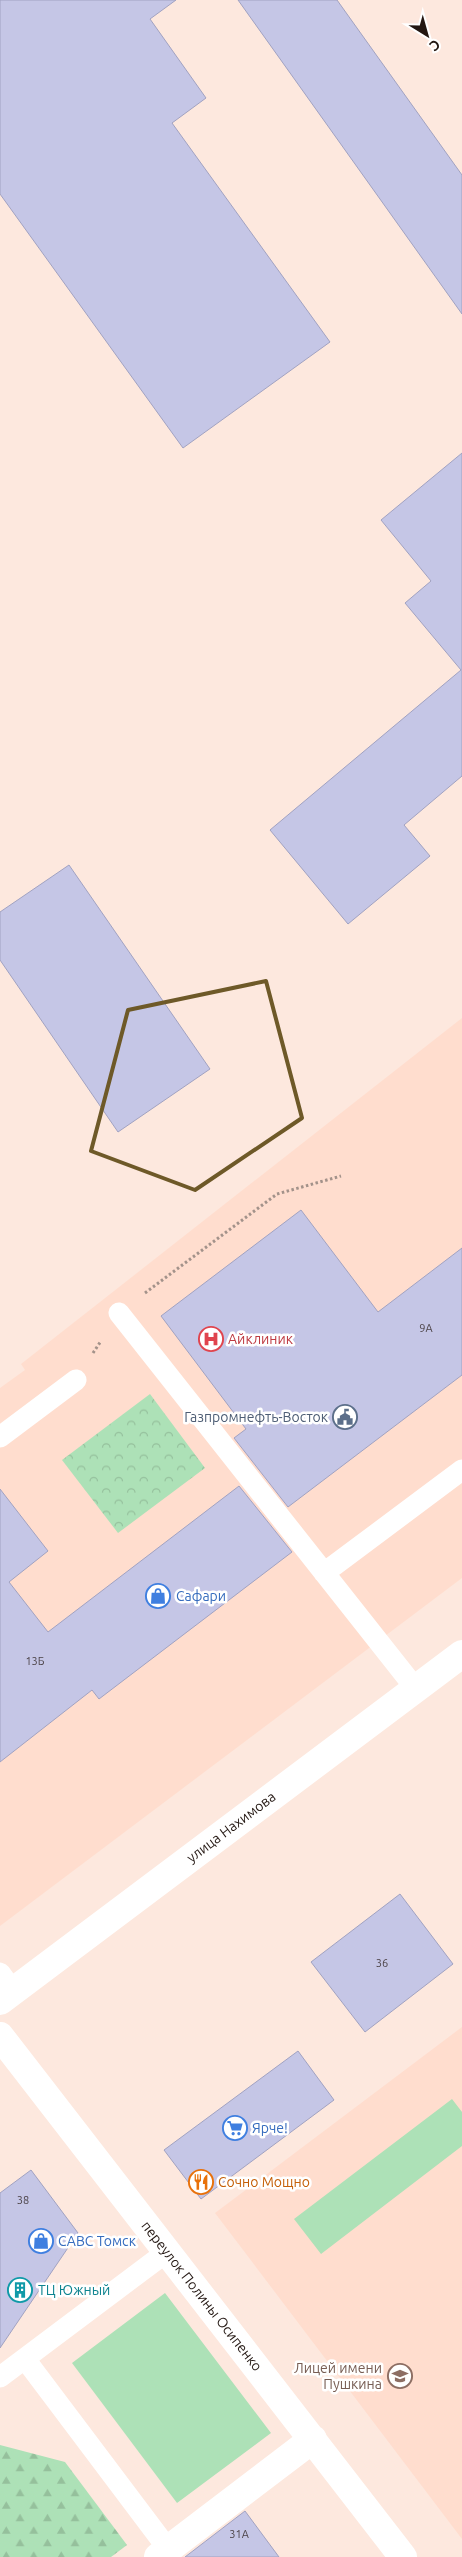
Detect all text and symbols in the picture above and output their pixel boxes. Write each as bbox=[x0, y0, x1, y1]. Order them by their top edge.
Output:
north arrow bbox=[402, 10, 452, 60]
text: С bbox=[426, 36, 443, 54]
house number: 9А bbox=[419, 1322, 434, 1334]
hospital icon: Айклиник bbox=[198, 1326, 224, 1352]
place label: Айклиник bbox=[228, 1331, 293, 1347]
public building icon: Газпромнефть-Восток bbox=[332, 1404, 358, 1430]
place label: Газпромнефть-Восток bbox=[184, 1409, 328, 1425]
shop icon: Сафари bbox=[145, 1583, 171, 1609]
place label: Сафари bbox=[176, 1588, 226, 1604]
house number: 13Б bbox=[25, 1655, 45, 1667]
street label: улица Нахимова bbox=[183, 1788, 279, 1866]
house number: 36 bbox=[376, 1957, 388, 1969]
supermarket icon: Ярче! bbox=[222, 2115, 248, 2141]
place label: Ярче! bbox=[252, 2120, 288, 2136]
restaurant icon: Сочно Мощно bbox=[188, 2169, 214, 2195]
place label: Сочно Мощно bbox=[218, 2174, 310, 2190]
house number: 38 bbox=[17, 2194, 29, 2206]
street label: переулок Полины Осипенко bbox=[138, 2218, 266, 2374]
shop icon: САВС Томск bbox=[28, 2228, 54, 2254]
place label: САВС Томск bbox=[58, 2233, 136, 2249]
building icon: ТЦ Южный bbox=[7, 2277, 33, 2303]
place label: ТЦ Южный bbox=[38, 2282, 110, 2298]
place label: Лицей имени Пушкина bbox=[294, 2360, 382, 2392]
school or university icon: Лицей имени Пушкина bbox=[387, 2363, 413, 2389]
house number: 31А bbox=[229, 2528, 250, 2540]

